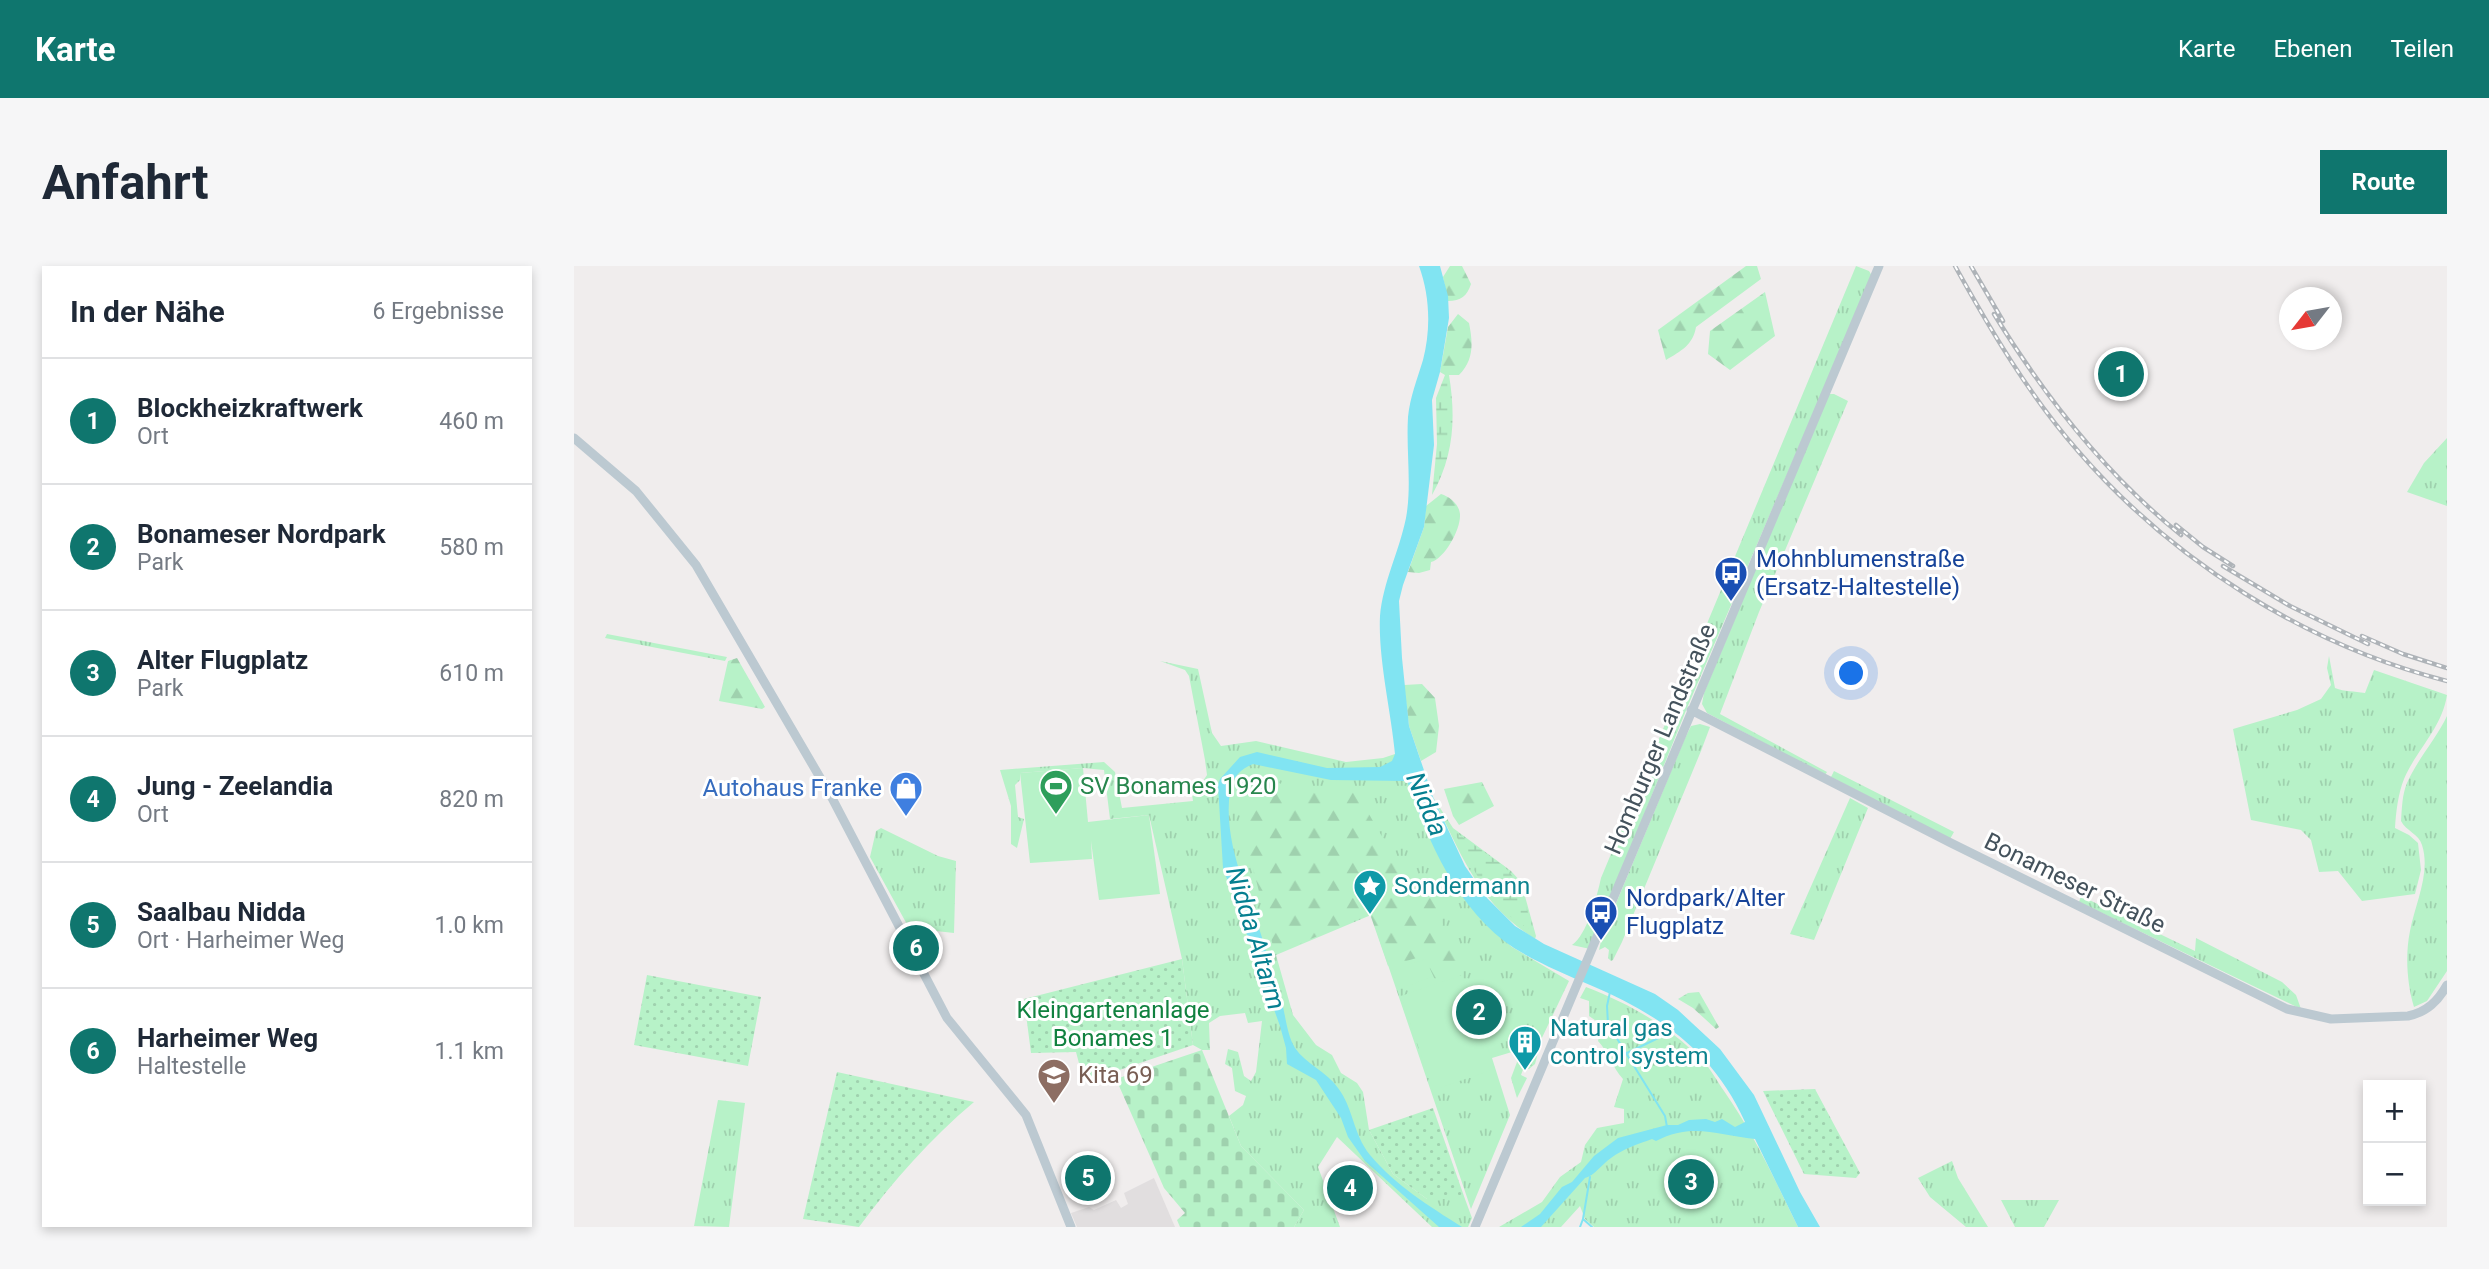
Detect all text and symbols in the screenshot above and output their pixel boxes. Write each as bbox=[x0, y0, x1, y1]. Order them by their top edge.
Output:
text: Karte bbox=[35, 30, 116, 69]
text: Karte bbox=[2178, 35, 2235, 63]
text: Ebenen bbox=[2273, 35, 2352, 63]
text: Teilen bbox=[2390, 35, 2454, 63]
button: Route bbox=[2320, 150, 2447, 214]
text: Anfahrt bbox=[42, 154, 209, 211]
north arrow bbox=[2279, 287, 2342, 350]
text: In der Nähe bbox=[70, 294, 225, 329]
text: 6 Ergebnisse bbox=[372, 298, 504, 325]
pin: 1 bbox=[2098, 348, 2144, 400]
text: Blockheizkraftwerk bbox=[137, 393, 363, 423]
text: 1 bbox=[86, 408, 100, 435]
text: 460 m bbox=[439, 408, 504, 435]
text: Ort bbox=[137, 423, 169, 450]
text: Bonameser Nordpark bbox=[137, 519, 386, 549]
text: 2 bbox=[86, 534, 100, 561]
text: 580 m bbox=[439, 534, 504, 561]
place label: Mohnblumenstraße (Ersatz-Haltestelle) bbox=[1756, 545, 1965, 601]
text: Park bbox=[137, 549, 183, 576]
bus stop icon: Mohnblumenstraße (Ersatz-Haltestelle) bbox=[1712, 554, 1750, 603]
street label: Homburger Landstraße bbox=[1599, 620, 1721, 858]
text: Alter Flugplatz bbox=[137, 645, 308, 675]
your location bbox=[1834, 656, 1868, 690]
text: 3 bbox=[86, 660, 100, 687]
text: 610 m bbox=[439, 660, 504, 687]
text: Park bbox=[137, 675, 183, 702]
sports icon: SV Bonames 1920 bbox=[1037, 767, 1075, 816]
water label: Nidda bbox=[1400, 768, 1454, 840]
shop icon: Autohaus Franke bbox=[887, 769, 925, 818]
text: Jung - Zeelandia bbox=[137, 771, 333, 801]
place label: SV Bonames 1920 bbox=[1080, 772, 1277, 800]
place label: Autohaus Franke bbox=[703, 774, 882, 802]
text: 4 bbox=[86, 786, 100, 813]
text: 820 m bbox=[439, 786, 504, 813]
text: Ort bbox=[137, 801, 169, 828]
street label: Bonameser Straße bbox=[1980, 827, 2170, 939]
water label: Nidda Altarm bbox=[1220, 863, 1292, 1013]
place icon: Sondermann bbox=[1351, 867, 1389, 916]
place label: Sondermann bbox=[1394, 872, 1530, 900]
place label: Nordpark/Alter Flugplatz bbox=[1626, 884, 1785, 940]
bus stop icon: Nordpark/Alter Flugplatz bbox=[1582, 893, 1620, 942]
text: Saalbau Nidda bbox=[137, 897, 306, 927]
text: 5 bbox=[86, 912, 100, 939]
text: 1.0 km bbox=[435, 912, 504, 939]
pin: 6 bbox=[893, 922, 939, 974]
text: Ort · Harheimer Weg bbox=[137, 927, 344, 954]
pin: 2 bbox=[1456, 986, 1502, 1038]
park label: Kleingartenanlage Bonames 1 bbox=[1016, 996, 1210, 1052]
place label: Natural gas control system bbox=[1550, 1014, 1708, 1070]
text: Harheimer Weg bbox=[137, 1023, 318, 1053]
building icon: Natural gas control system bbox=[1506, 1023, 1544, 1072]
text: 6 bbox=[86, 1038, 100, 1065]
text: 1.1 km bbox=[435, 1038, 504, 1065]
text: Haltestelle bbox=[137, 1053, 246, 1080]
school or university icon: Kita 69 bbox=[1035, 1056, 1073, 1105]
place label: Kita 69 bbox=[1078, 1061, 1153, 1089]
map controls bbox=[2363, 1080, 2426, 1206]
button: + bbox=[2363, 1080, 2426, 1143]
button: − bbox=[2363, 1143, 2426, 1206]
pin: 5 bbox=[1065, 1152, 1111, 1204]
pin: 3 bbox=[1668, 1156, 1714, 1208]
pin: 4 bbox=[1327, 1162, 1373, 1214]

